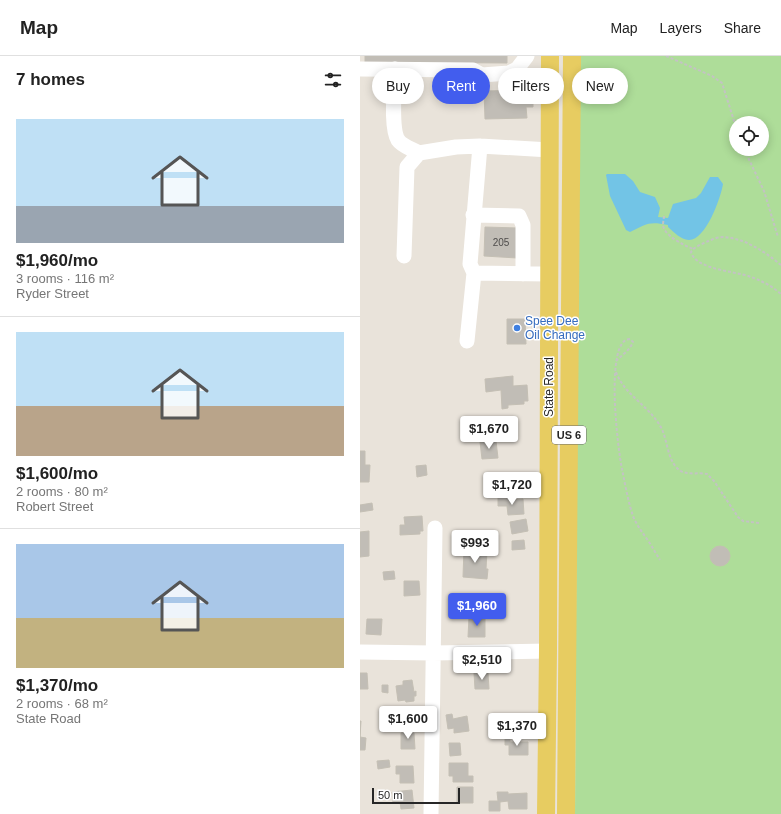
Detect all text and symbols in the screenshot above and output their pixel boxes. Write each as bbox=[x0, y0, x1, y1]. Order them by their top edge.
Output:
text: Map bbox=[20, 17, 58, 38]
text: Map bbox=[610, 20, 638, 36]
text: Layers bbox=[660, 20, 702, 36]
text: Share bbox=[724, 20, 761, 36]
chip: Buy bbox=[372, 68, 424, 104]
chip: Rent bbox=[432, 68, 490, 104]
chip: Filters bbox=[498, 68, 564, 104]
chip: New bbox=[572, 68, 628, 104]
icon: filters bbox=[322, 69, 344, 91]
text: 7 homes bbox=[16, 70, 85, 89]
map controls bbox=[729, 116, 769, 156]
button: locate bbox=[729, 116, 769, 156]
icon: home bbox=[144, 145, 216, 217]
house number: 205 bbox=[493, 237, 510, 248]
text: $1,960/mo bbox=[16, 251, 98, 270]
text: 3 rooms · 116 m² bbox=[16, 271, 114, 286]
text: Ryder Street bbox=[16, 286, 89, 301]
place label: Spee Dee Oil Change bbox=[525, 314, 585, 342]
marker: Spee Dee Oil Change bbox=[512, 323, 522, 333]
street label: State Road bbox=[542, 357, 556, 417]
icon: home bbox=[144, 358, 216, 430]
pin: $1,670 bbox=[456, 416, 522, 450]
text: $1,670 bbox=[469, 421, 509, 436]
road number: US 6 bbox=[552, 426, 586, 444]
text: $1,600/mo bbox=[16, 464, 98, 483]
pin: $1,720 bbox=[479, 472, 545, 506]
text: $1,720 bbox=[492, 477, 532, 492]
text: 2 rooms · 80 m² bbox=[16, 484, 108, 499]
text: Robert Street bbox=[16, 499, 93, 514]
pin: $993 bbox=[451, 530, 499, 564]
text: $993 bbox=[461, 535, 489, 550]
icon: home bbox=[144, 570, 216, 642]
pin: $1,960 bbox=[444, 593, 510, 627]
text: $1,960 bbox=[457, 598, 497, 613]
pin: $2,510 bbox=[449, 647, 515, 681]
text: $2,510 bbox=[462, 652, 502, 667]
text: $1,370/mo bbox=[16, 676, 98, 695]
text: 2 rooms · 68 m² bbox=[16, 696, 108, 711]
pin: $1,600 bbox=[375, 706, 441, 740]
text: State Road bbox=[16, 711, 81, 726]
text: $1,600 bbox=[388, 711, 428, 726]
pin: $1,370 bbox=[484, 713, 550, 747]
text: $1,370 bbox=[497, 718, 537, 733]
scale bar bbox=[372, 786, 460, 805]
text: 50 m bbox=[378, 789, 402, 801]

